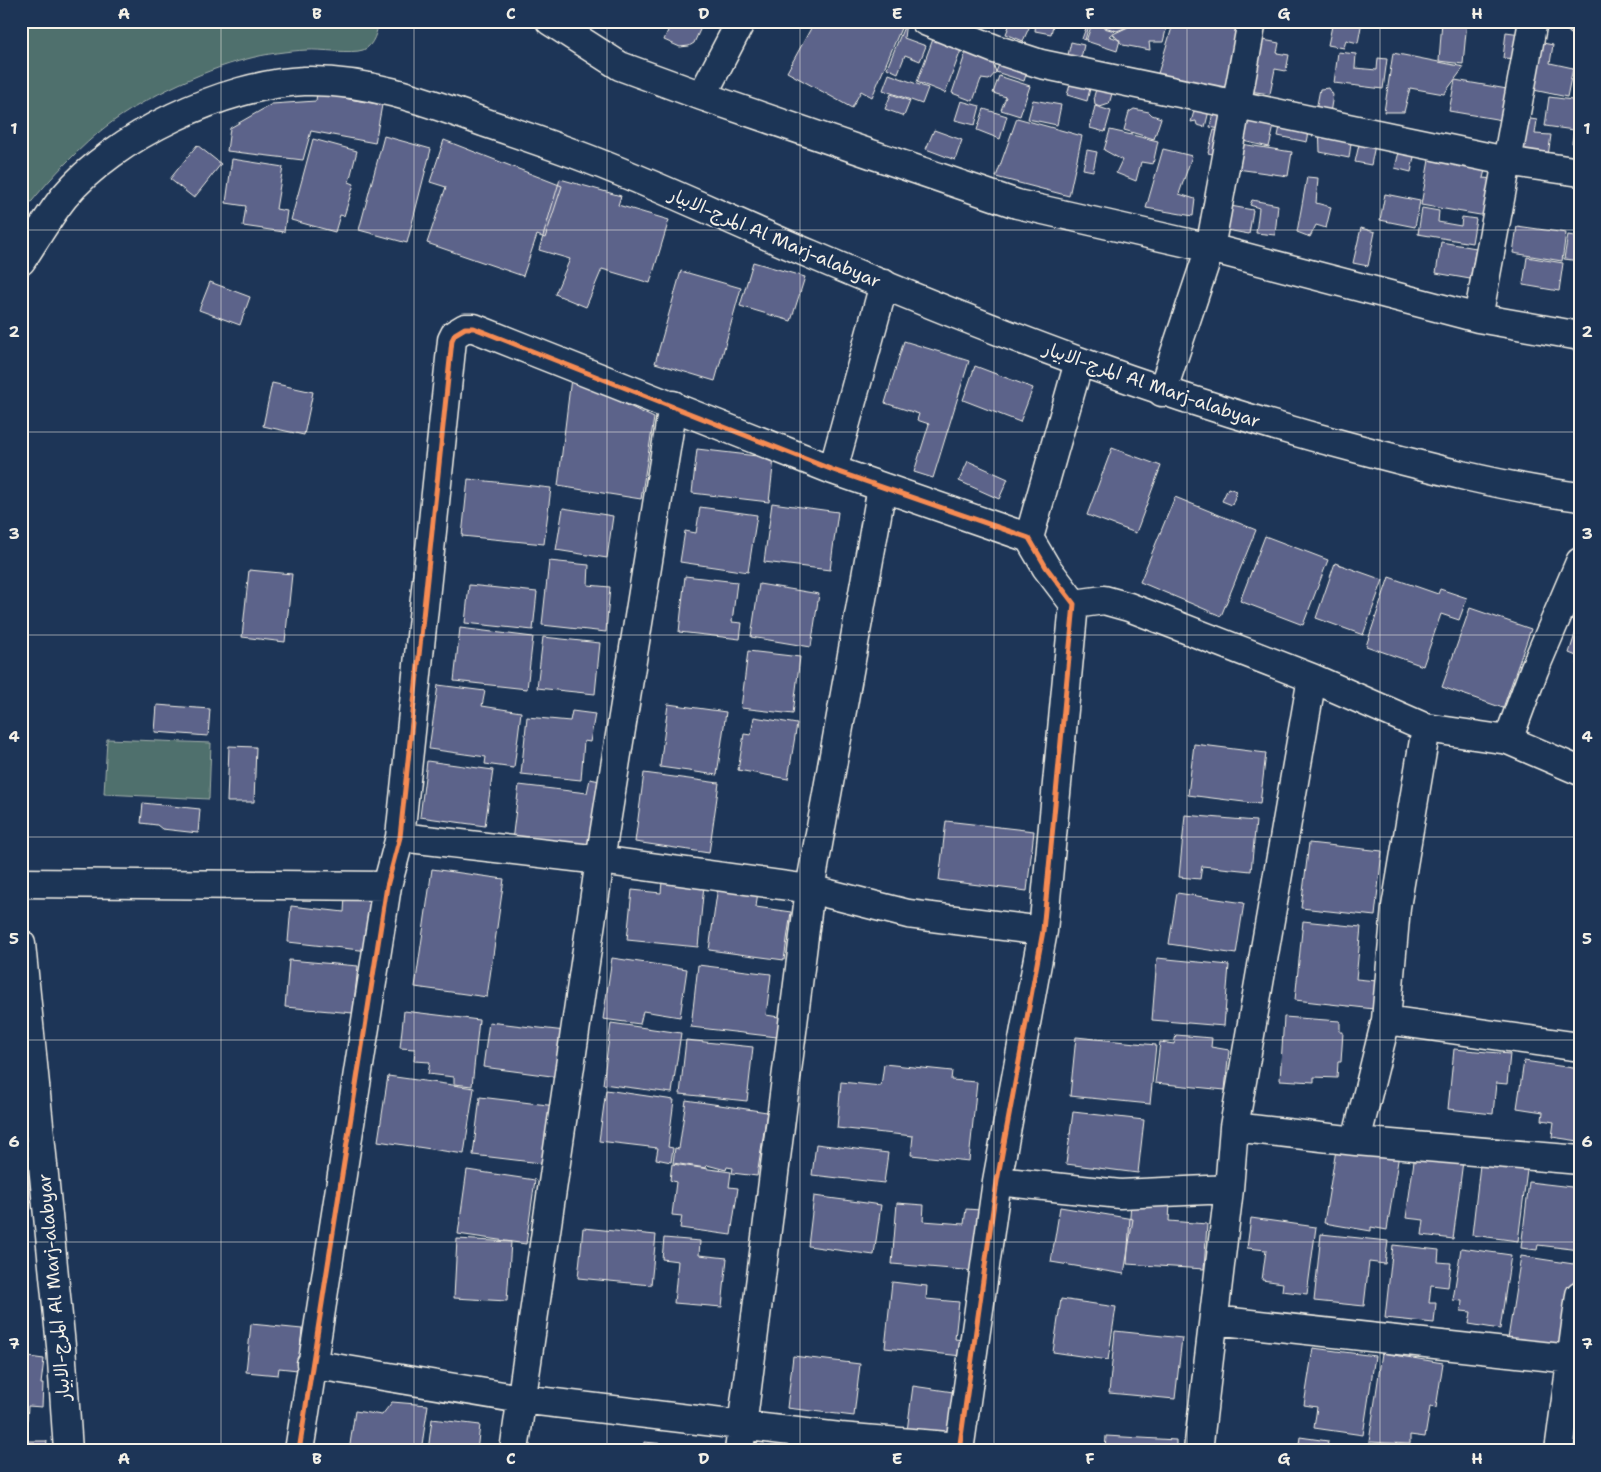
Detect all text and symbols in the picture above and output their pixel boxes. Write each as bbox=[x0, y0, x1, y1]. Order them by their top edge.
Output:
text: A bbox=[118, 3, 130, 24]
text: B bbox=[312, 3, 322, 24]
text: C bbox=[506, 3, 516, 24]
text: D bbox=[698, 3, 710, 24]
text: E bbox=[892, 3, 902, 24]
text: F bbox=[1085, 3, 1095, 24]
text: G bbox=[1278, 3, 1291, 24]
text: H bbox=[1471, 3, 1483, 24]
text: 1 bbox=[10, 118, 18, 139]
text: 1 bbox=[1583, 118, 1591, 139]
street label: المرج-الابيار Al Marj-alabyar bbox=[664, 182, 885, 294]
text: 2 bbox=[8, 321, 20, 342]
text: 2 bbox=[1581, 321, 1593, 342]
street label: المرج-الابيار Al Marj-alabyar bbox=[1038, 336, 1264, 433]
text: 3 bbox=[8, 523, 20, 544]
text: 3 bbox=[1581, 523, 1593, 544]
text: 4 bbox=[8, 726, 20, 747]
text: 4 bbox=[1581, 726, 1593, 747]
text: 5 bbox=[9, 928, 19, 949]
text: 5 bbox=[1582, 928, 1592, 949]
text: 6 bbox=[8, 1131, 20, 1152]
text: 6 bbox=[1581, 1131, 1593, 1152]
street label: المرج-الابيار Al Marj-alabyar bbox=[32, 1172, 76, 1404]
text: 7 bbox=[8, 1333, 20, 1354]
text: 7 bbox=[1581, 1333, 1593, 1354]
text: A bbox=[118, 1448, 130, 1469]
text: B bbox=[312, 1448, 322, 1469]
text: C bbox=[506, 1448, 516, 1469]
text: D bbox=[698, 1448, 710, 1469]
text: E bbox=[892, 1448, 902, 1469]
text: F bbox=[1085, 1448, 1095, 1469]
text: G bbox=[1278, 1448, 1291, 1469]
text: H bbox=[1471, 1448, 1483, 1469]

